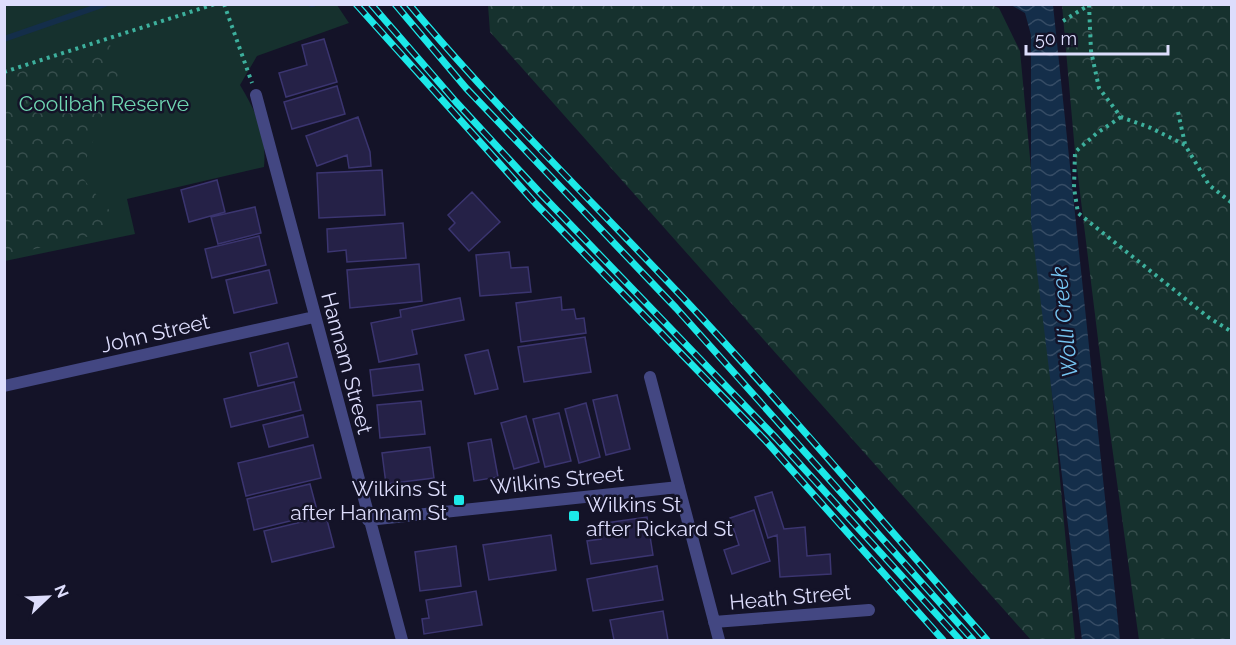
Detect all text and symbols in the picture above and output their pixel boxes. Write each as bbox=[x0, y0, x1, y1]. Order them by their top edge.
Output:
scale bar bbox=[1026, 18, 1168, 56]
text: 50 m bbox=[1035, 28, 1077, 49]
park label: Coolibah Reserve bbox=[19, 91, 189, 116]
water label: Wolli Creek bbox=[1045, 265, 1083, 379]
street label: Hannam Street bbox=[316, 289, 378, 437]
street label: John Street bbox=[98, 308, 212, 358]
street label: Wilkins Street bbox=[489, 461, 625, 499]
place label: Wilkins St after Hannam St bbox=[290, 476, 447, 525]
place label: Wilkins St after Rickard St bbox=[586, 492, 733, 541]
marker: Wilkins St after Hannam St bbox=[452, 493, 466, 507]
marker: Wilkins St after Rickard St bbox=[567, 509, 581, 523]
north arrow bbox=[18, 567, 78, 627]
street label: Heath Street bbox=[728, 579, 852, 615]
text: N bbox=[50, 582, 72, 601]

